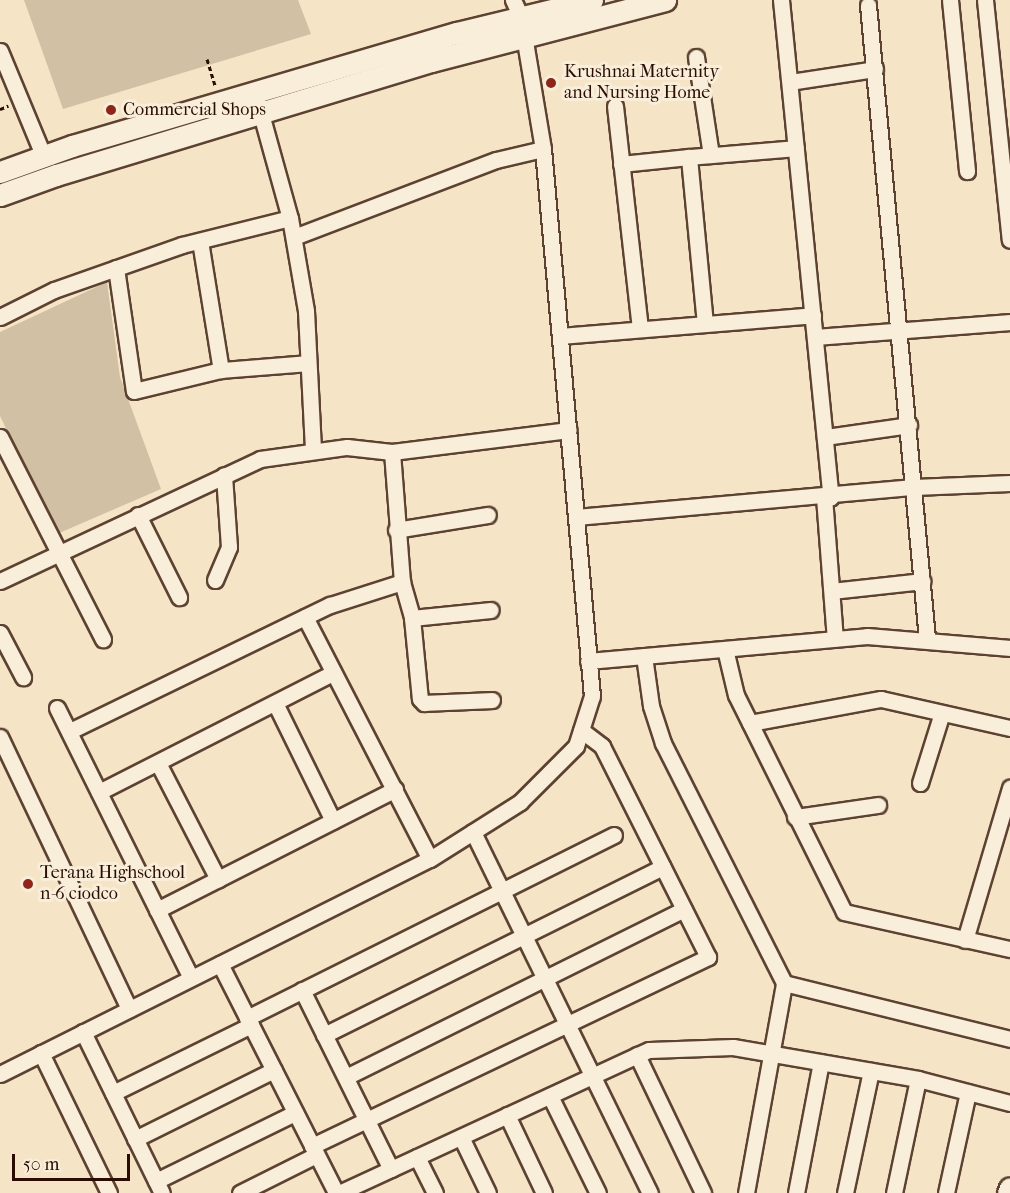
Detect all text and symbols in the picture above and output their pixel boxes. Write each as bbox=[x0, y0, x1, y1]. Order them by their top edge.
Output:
place label: Krushnai Maternity and Nursing Home bbox=[564, 62, 719, 104]
marker: Krushnai Maternity and Nursing Home bbox=[542, 74, 560, 92]
place label: Commercial Shops bbox=[123, 99, 266, 121]
marker: Commercial Shops bbox=[104, 103, 118, 117]
place label: Terana Highschool n-6 ciodco bbox=[40, 863, 185, 906]
marker: Terana Highschool n-6 ciodco bbox=[21, 877, 35, 891]
scale bar bbox=[15, 1142, 134, 1180]
text: 50 m bbox=[23, 1154, 59, 1175]

